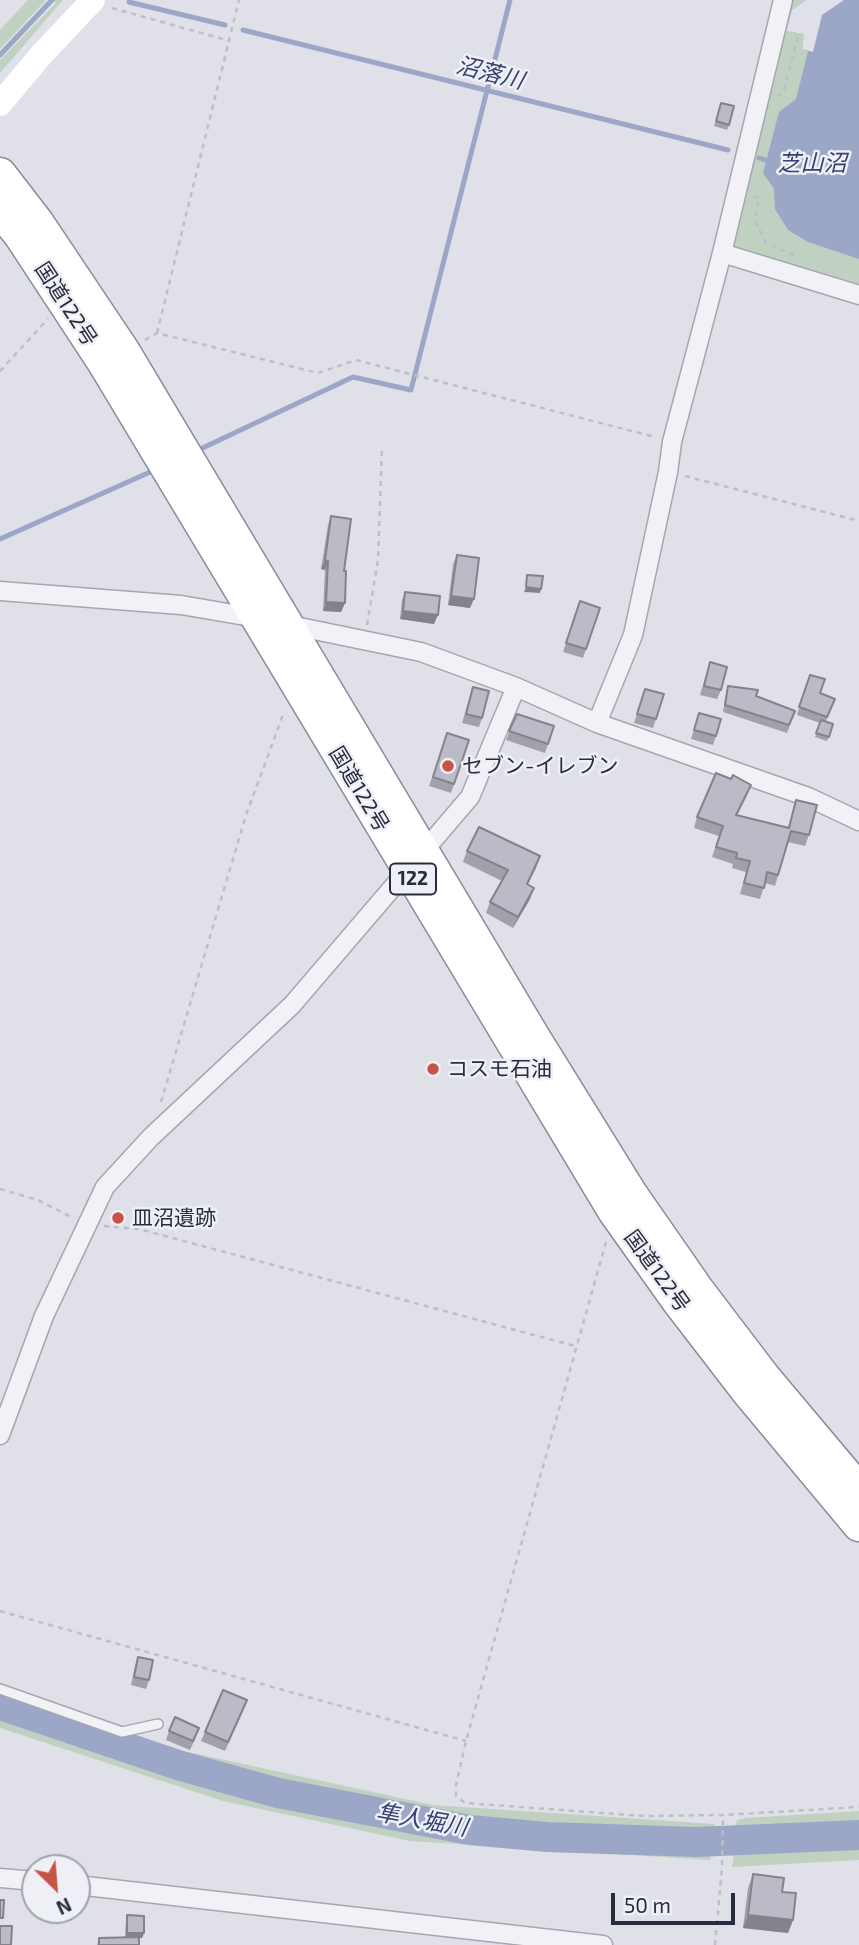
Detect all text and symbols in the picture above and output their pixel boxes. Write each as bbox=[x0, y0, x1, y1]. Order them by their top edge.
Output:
water label: 沼落川 bbox=[453, 51, 527, 95]
water label: 芝山沼 bbox=[778, 149, 846, 177]
street label: 国道122号 bbox=[30, 257, 102, 351]
street label: 国道122号 bbox=[324, 742, 394, 836]
place label: セブン-イレブン bbox=[462, 753, 618, 779]
marker: セブン-イレブン bbox=[440, 758, 456, 774]
road number: 122 bbox=[390, 864, 436, 894]
place label: コスモ石油 bbox=[447, 1056, 552, 1082]
marker: コスモ石油 bbox=[425, 1061, 441, 1077]
place label: 皿沼遺跡 bbox=[132, 1205, 216, 1231]
marker: 皿沼遺跡 bbox=[110, 1210, 126, 1226]
street label: 国道122号 bbox=[619, 1225, 695, 1317]
water label: 隼人堀川 bbox=[374, 1798, 470, 1842]
north arrow bbox=[21, 1854, 91, 1924]
scale bar bbox=[614, 1878, 738, 1922]
text: 50 m bbox=[624, 1892, 671, 1917]
text: N bbox=[53, 1893, 75, 1920]

